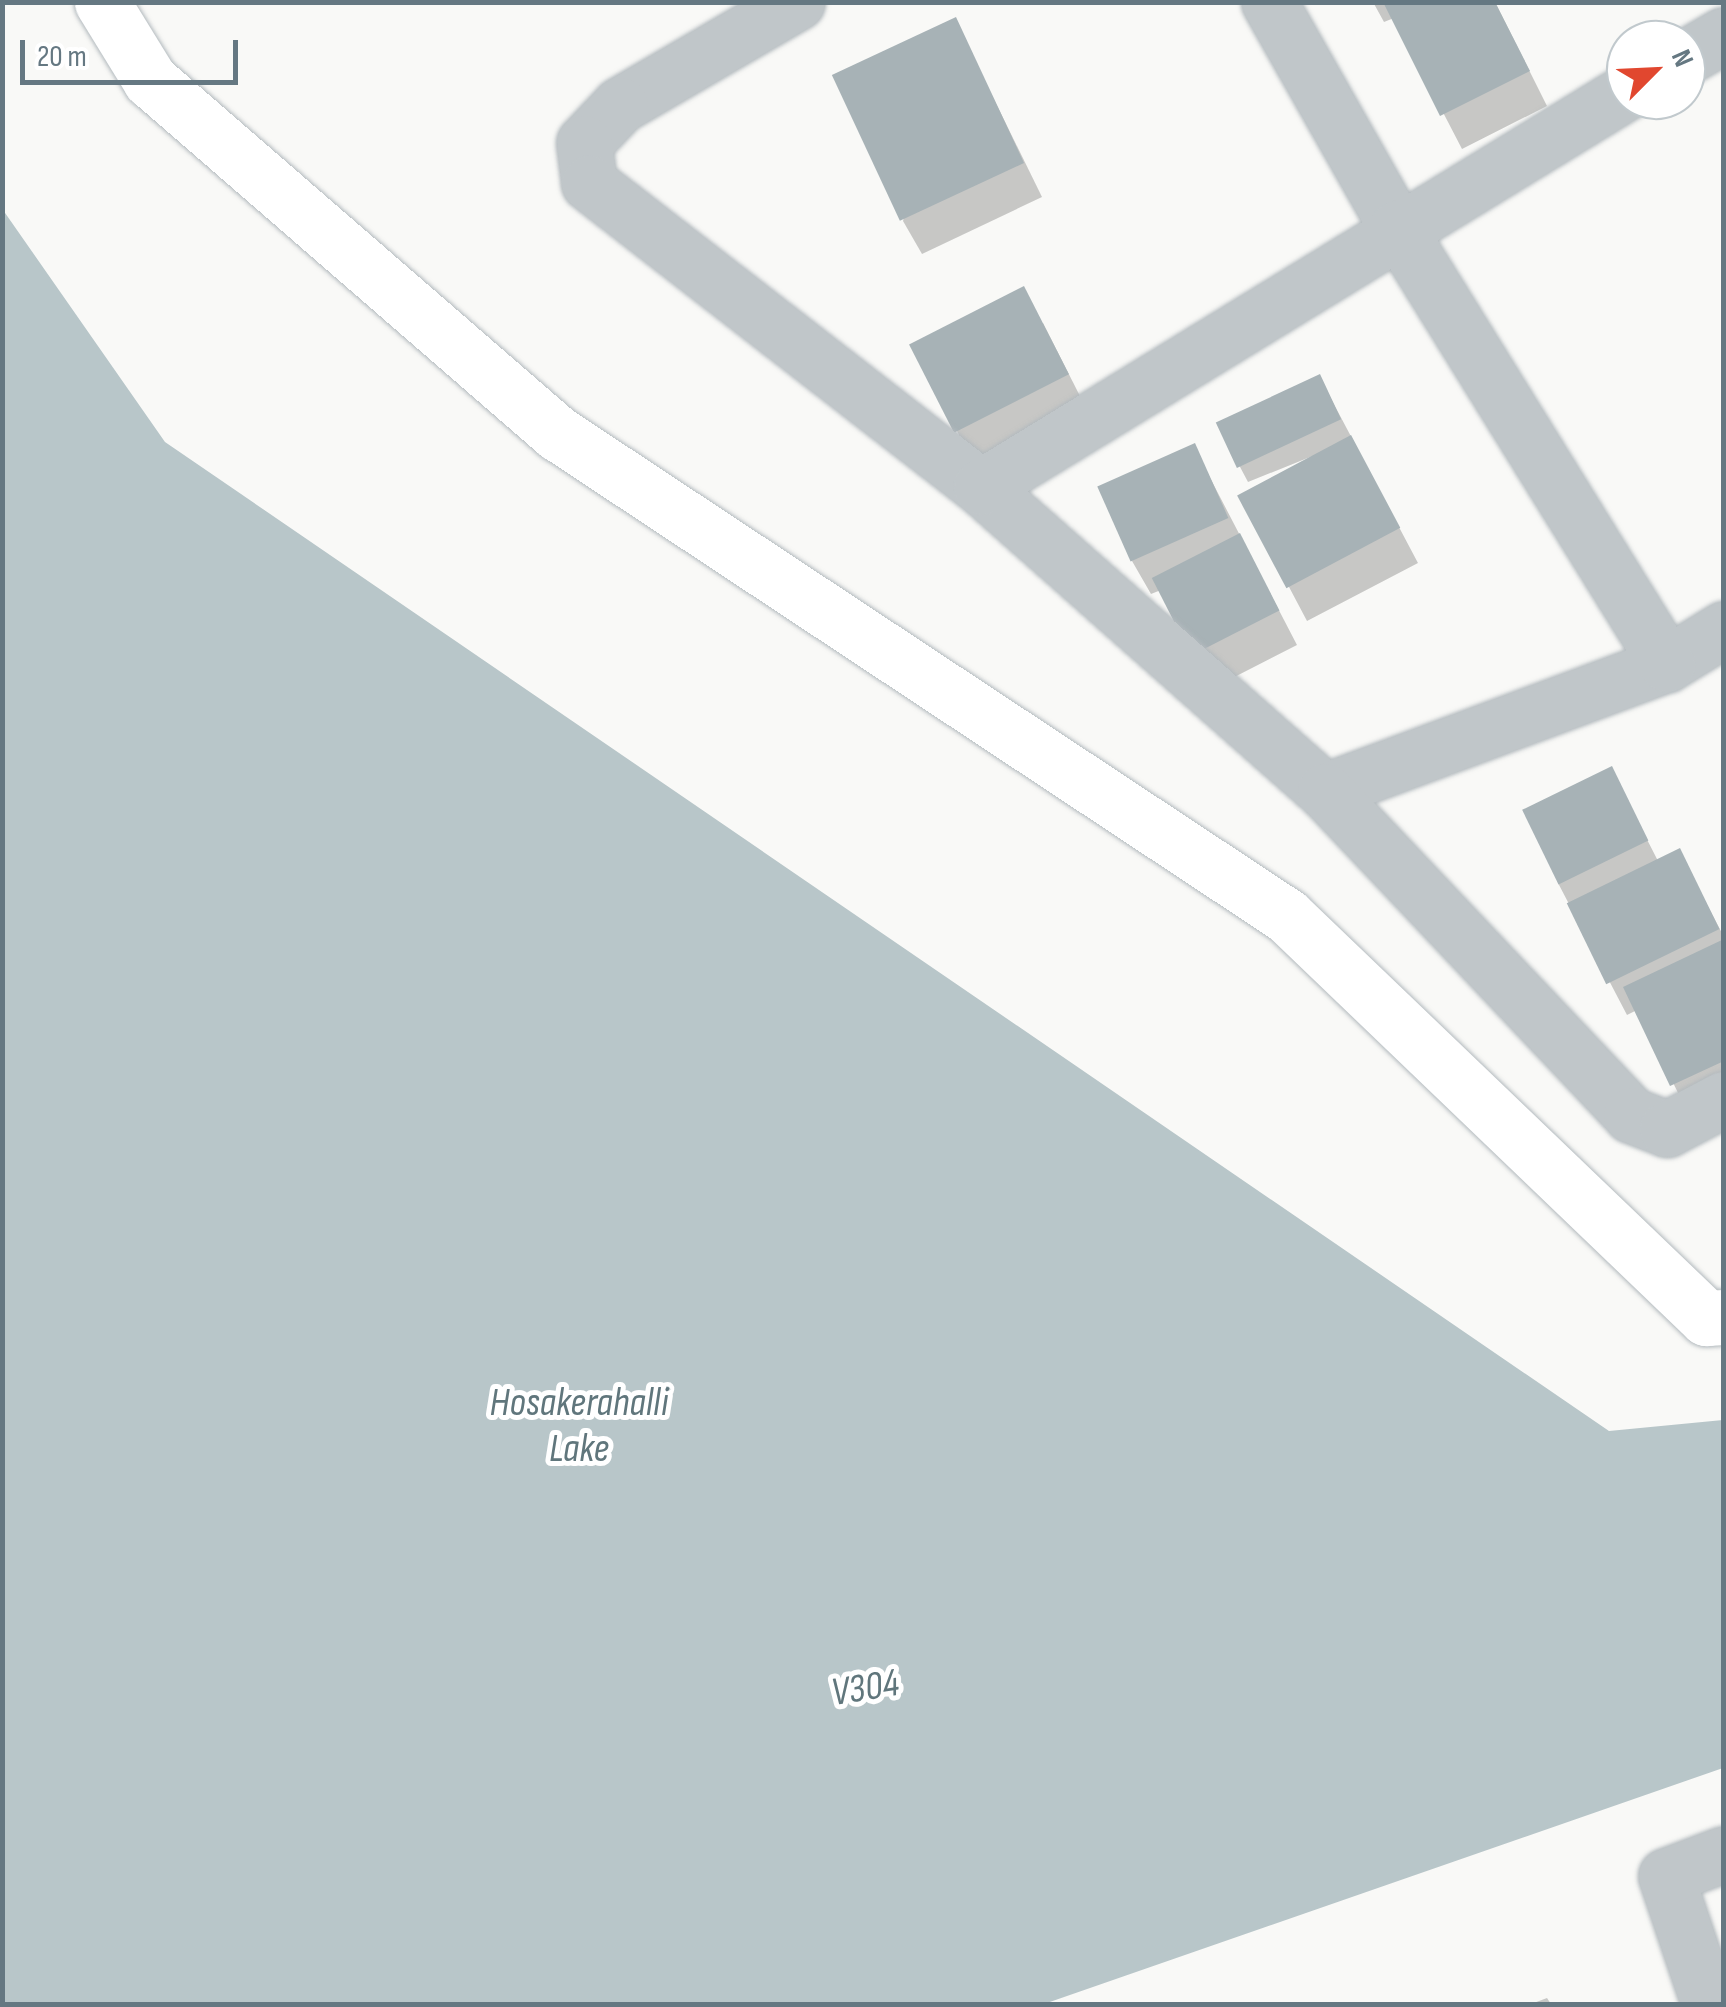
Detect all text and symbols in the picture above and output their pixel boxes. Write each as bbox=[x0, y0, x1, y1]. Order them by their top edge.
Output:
scale bar bbox=[25, 20, 242, 82]
north arrow bbox=[1606, 20, 1706, 120]
text: 20 m bbox=[37, 39, 87, 75]
text: N bbox=[1664, 45, 1700, 72]
water label: Hosakerahalli Lake bbox=[490, 1379, 668, 1473]
water label: V304 bbox=[828, 1659, 902, 1717]

